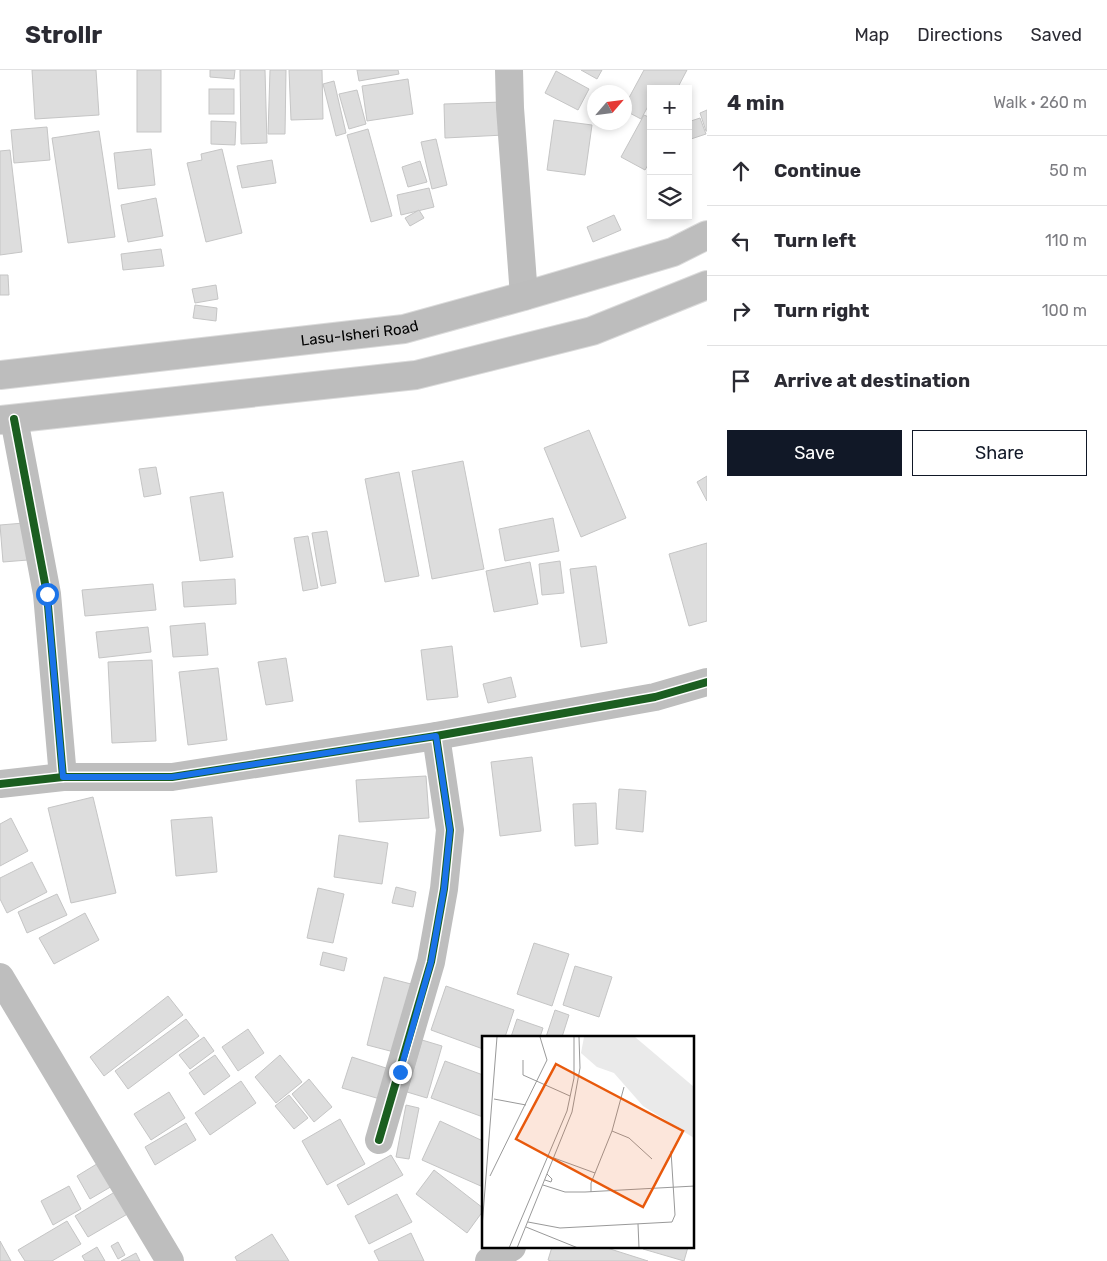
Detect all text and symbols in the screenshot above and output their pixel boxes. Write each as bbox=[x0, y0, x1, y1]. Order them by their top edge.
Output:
text: Strollr bbox=[25, 21, 102, 49]
text: Map bbox=[854, 24, 889, 46]
text: Directions bbox=[917, 24, 1003, 46]
text: Saved bbox=[1031, 24, 1082, 46]
north arrow bbox=[587, 85, 632, 130]
map controls bbox=[647, 85, 692, 220]
button: + bbox=[647, 85, 692, 130]
text: 4 min bbox=[727, 90, 785, 115]
text: Walk · 260 m bbox=[993, 93, 1087, 112]
button: − bbox=[647, 130, 692, 175]
icon: ahead bbox=[727, 157, 755, 185]
text: Continue bbox=[774, 159, 861, 182]
text: 50 m bbox=[1049, 161, 1087, 180]
button: layers bbox=[647, 175, 692, 220]
icon: left bbox=[727, 227, 755, 255]
text: Turn left bbox=[774, 229, 856, 252]
text: 110 m bbox=[1045, 231, 1087, 250]
icon: right bbox=[727, 297, 755, 325]
text: Turn right bbox=[774, 299, 869, 322]
text: 100 m bbox=[1042, 301, 1087, 320]
street label: Lasu-Isheri Road bbox=[300, 316, 421, 350]
icon: arrive bbox=[727, 367, 755, 395]
text: Arrive at destination bbox=[774, 369, 970, 392]
button: Save bbox=[727, 430, 902, 476]
button: Share bbox=[912, 430, 1087, 476]
route start bbox=[36, 583, 59, 606]
inset map bbox=[482, 1036, 694, 1248]
route end bbox=[389, 1061, 412, 1084]

